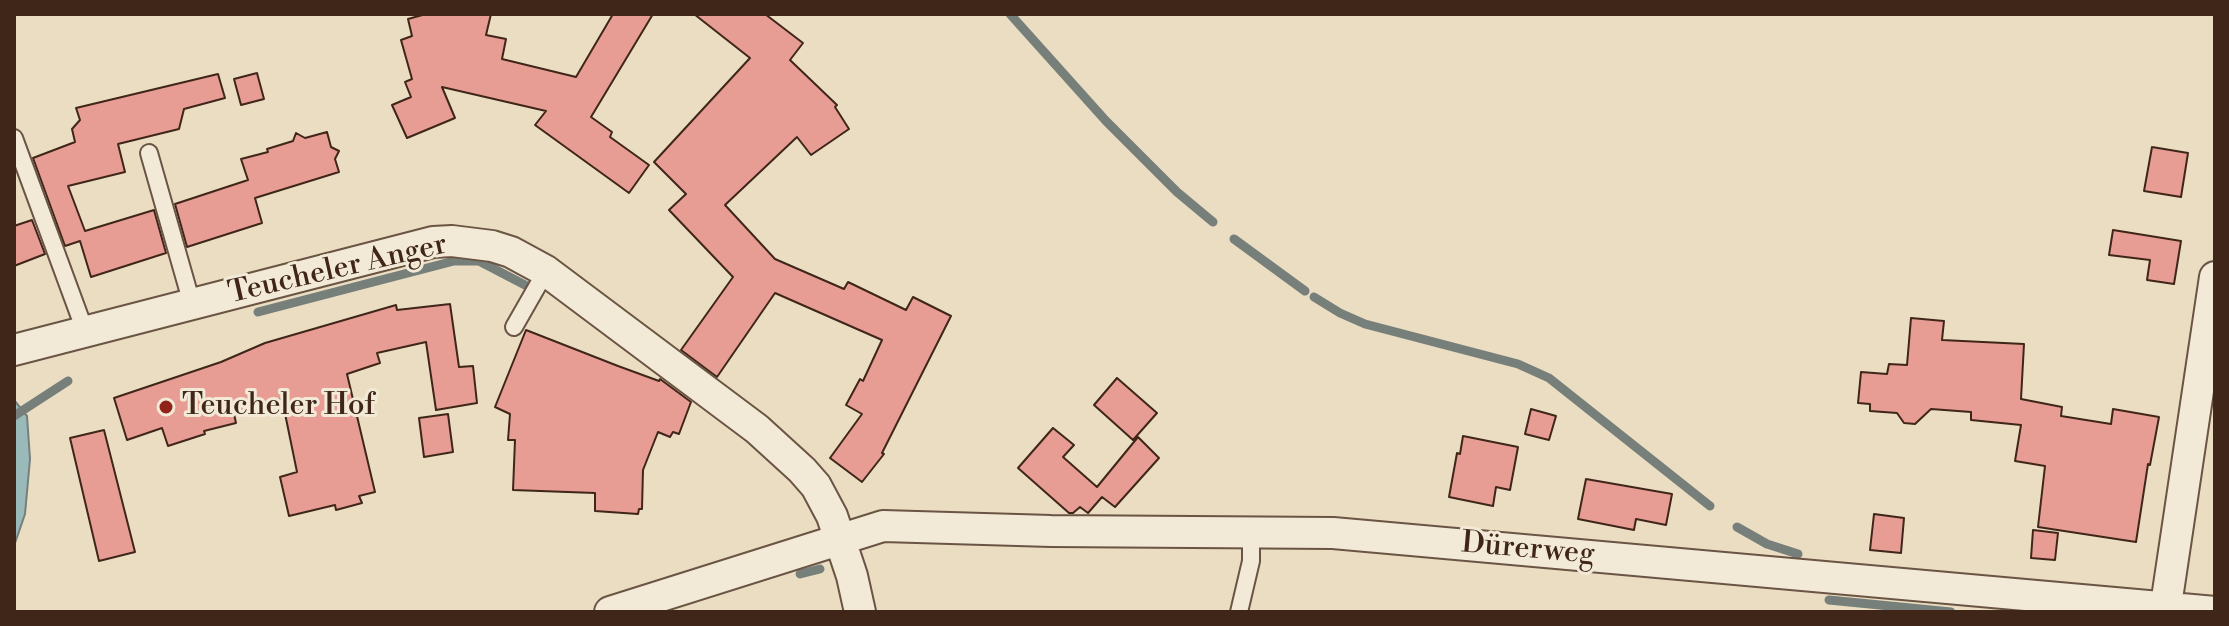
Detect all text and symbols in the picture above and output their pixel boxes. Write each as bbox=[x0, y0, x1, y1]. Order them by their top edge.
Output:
street label: Teucheler Anger bbox=[225, 227, 451, 313]
place label: Teucheler Hof bbox=[182, 389, 375, 425]
marker: Teucheler Hof bbox=[157, 398, 175, 416]
street label: Dürerweg bbox=[1460, 526, 1596, 574]

